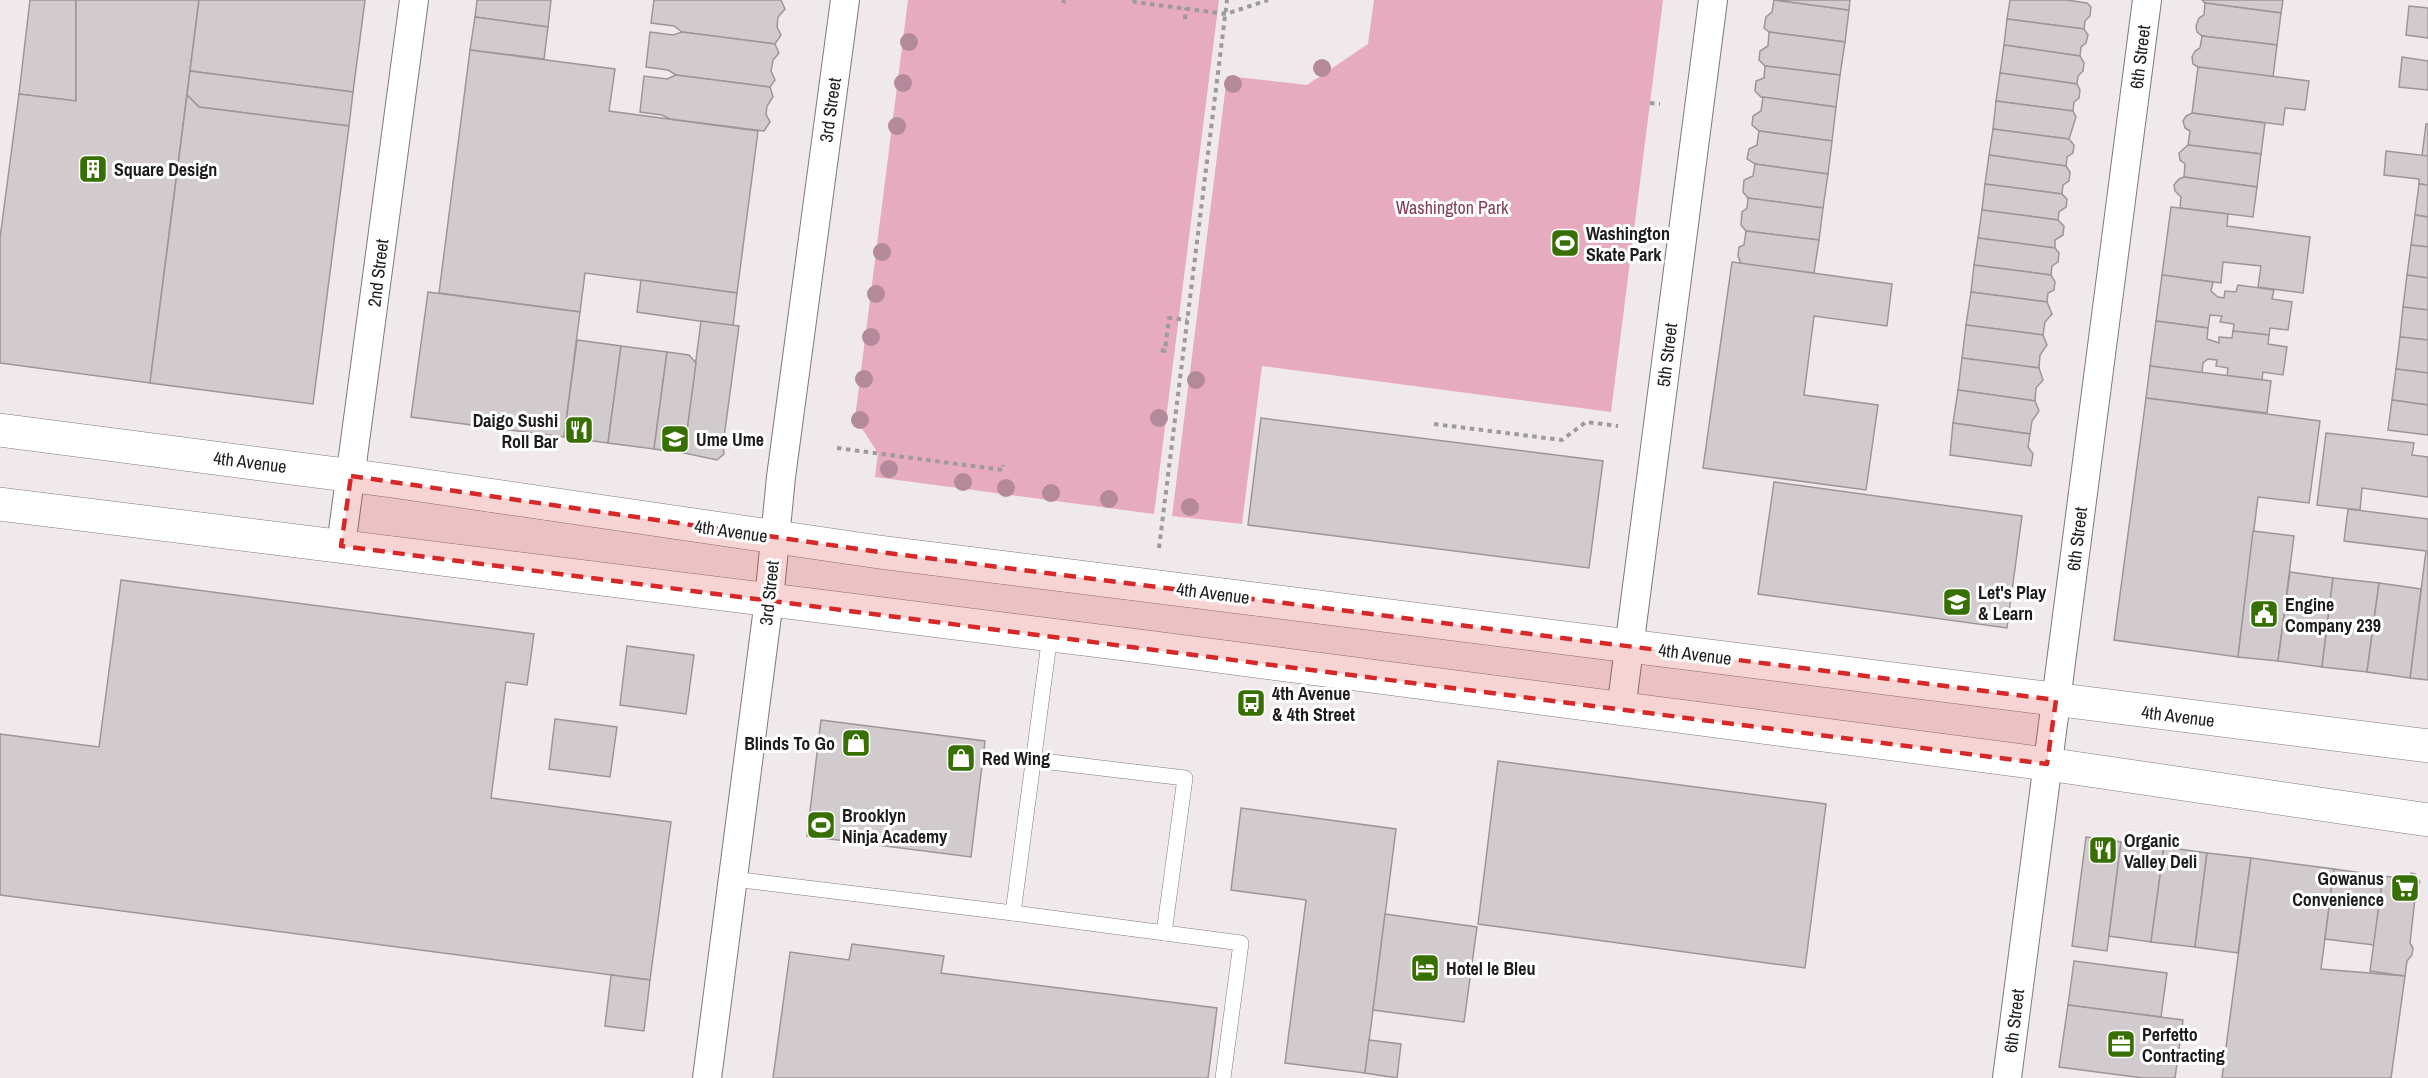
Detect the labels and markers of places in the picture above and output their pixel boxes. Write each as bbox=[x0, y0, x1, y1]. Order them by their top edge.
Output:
building icon: Square Design bbox=[77, 153, 109, 185]
place label: Square Design bbox=[114, 157, 217, 182]
place label: Washington Skate Park bbox=[1586, 221, 1670, 267]
sports icon: Washington Skate Park bbox=[1549, 227, 1581, 259]
place label: Daigo Sushi Roll Bar bbox=[473, 408, 558, 454]
restaurant icon: Daigo Sushi Roll Bar bbox=[563, 414, 595, 446]
school or university icon: Ume Ume bbox=[659, 423, 691, 455]
place label: Ume Ume bbox=[696, 427, 764, 452]
place label: Let's Play & Learn bbox=[1978, 580, 2047, 626]
school or university icon: Let's Play & Learn bbox=[1941, 586, 1973, 618]
place label: Engine Company 239 bbox=[2285, 592, 2381, 638]
public building icon: Engine Company 239 bbox=[2248, 598, 2280, 630]
place label: 4th Avenue & 4th Street bbox=[1272, 681, 1355, 727]
bus stop icon: 4th Avenue & 4th Street bbox=[1235, 687, 1267, 719]
shop icon: Blinds To Go bbox=[840, 727, 872, 759]
place label: Blinds To Go bbox=[744, 731, 835, 756]
shop icon: Red Wing bbox=[945, 742, 977, 774]
place label: Red Wing bbox=[982, 746, 1050, 771]
place label: Brooklyn Ninja Academy bbox=[842, 803, 948, 849]
sports icon: Brooklyn Ninja Academy bbox=[805, 809, 837, 841]
place label: Organic Valley Deli bbox=[2124, 828, 2197, 874]
restaurant icon: Organic Valley Deli bbox=[2087, 834, 2119, 866]
place label: Gowanus Convenience bbox=[2292, 866, 2384, 912]
supermarket icon: Gowanus Convenience bbox=[2389, 872, 2421, 904]
hotel icon: Hotel le Bleu bbox=[1409, 952, 1441, 984]
place label: Hotel le Bleu bbox=[1446, 956, 1535, 981]
place label: Perfetto Contracting bbox=[2142, 1022, 2225, 1068]
office icon: Perfetto Contracting bbox=[2105, 1028, 2137, 1060]

